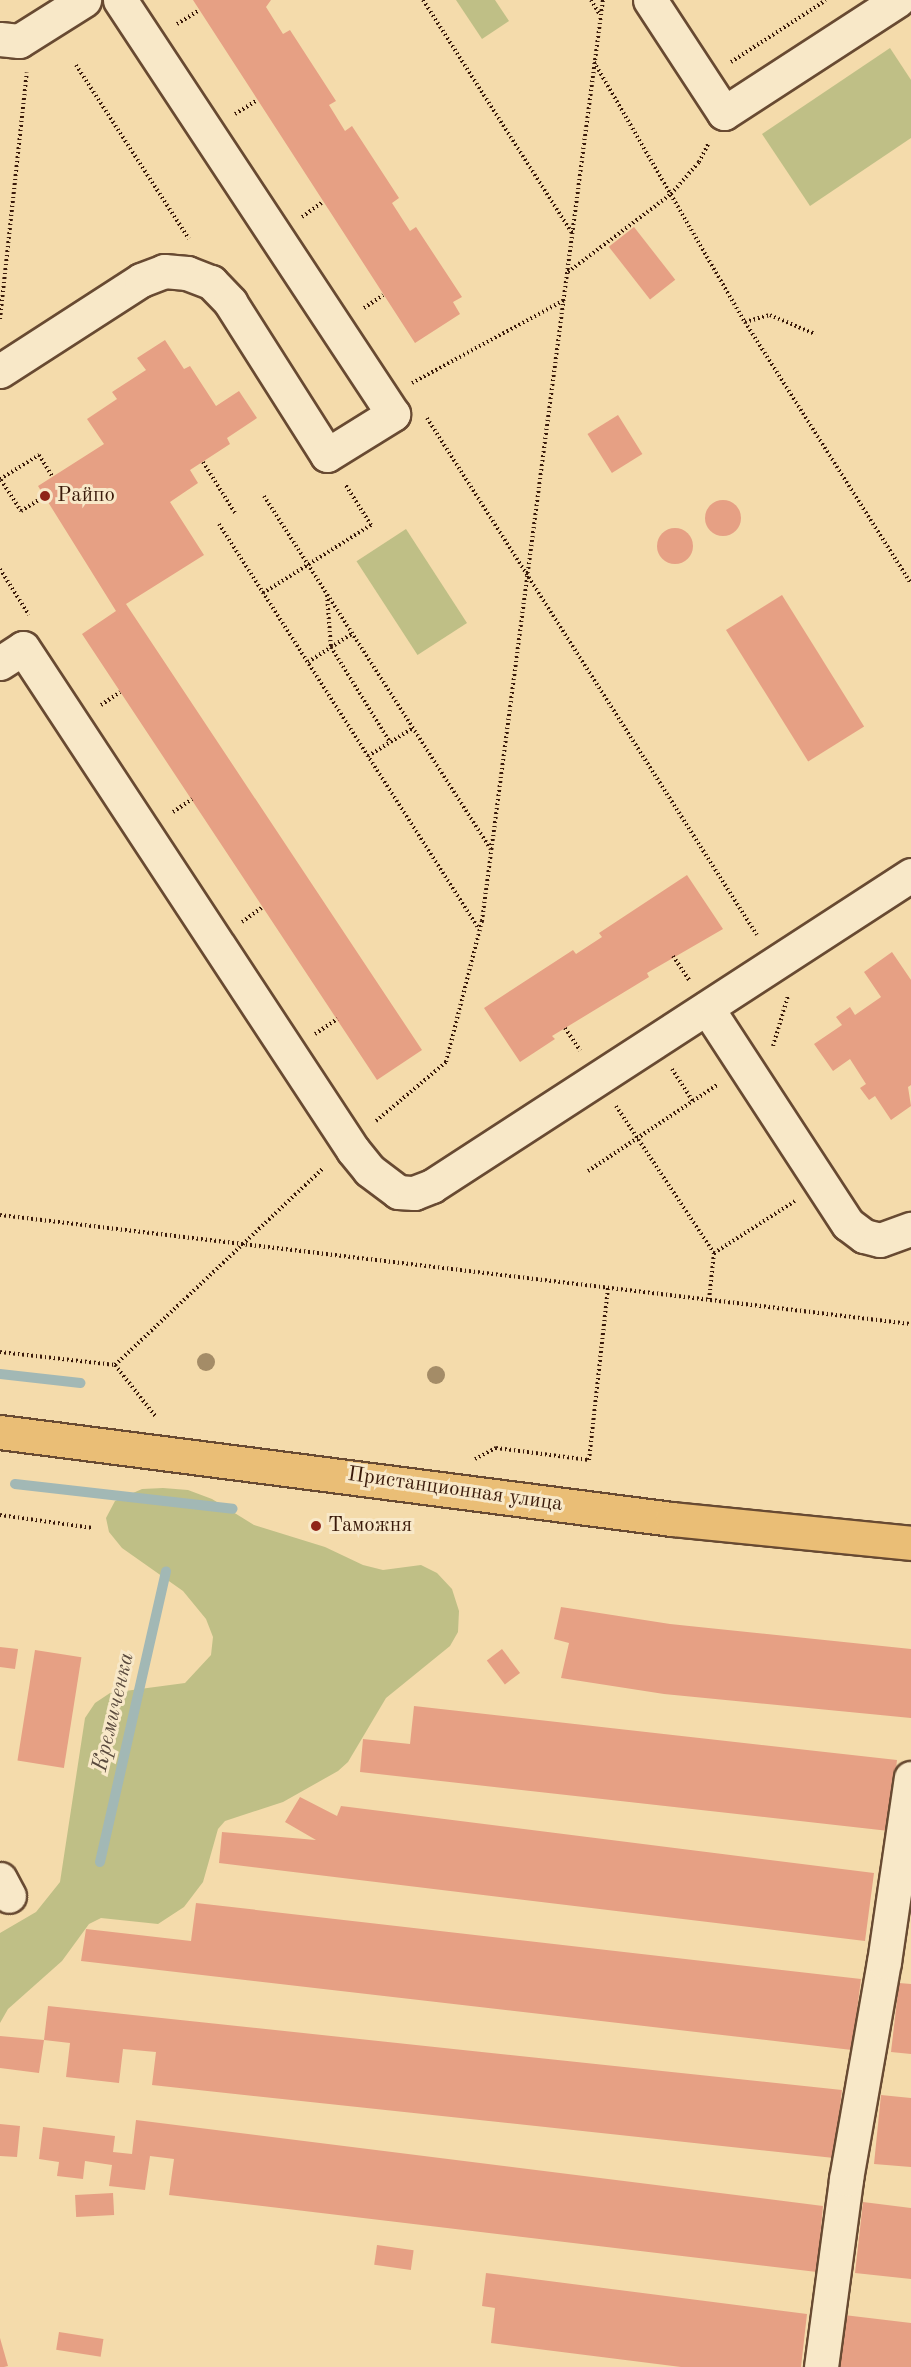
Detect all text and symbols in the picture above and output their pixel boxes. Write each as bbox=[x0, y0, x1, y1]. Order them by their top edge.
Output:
place label: Райпо bbox=[57, 483, 115, 509]
marker: Райпо bbox=[38, 489, 52, 503]
street label: Пристанционная улица bbox=[346, 1462, 564, 1518]
place label: Таможня bbox=[328, 1513, 412, 1539]
marker: Таможня bbox=[309, 1519, 323, 1533]
water label: Кремиченка bbox=[88, 1650, 140, 1774]

